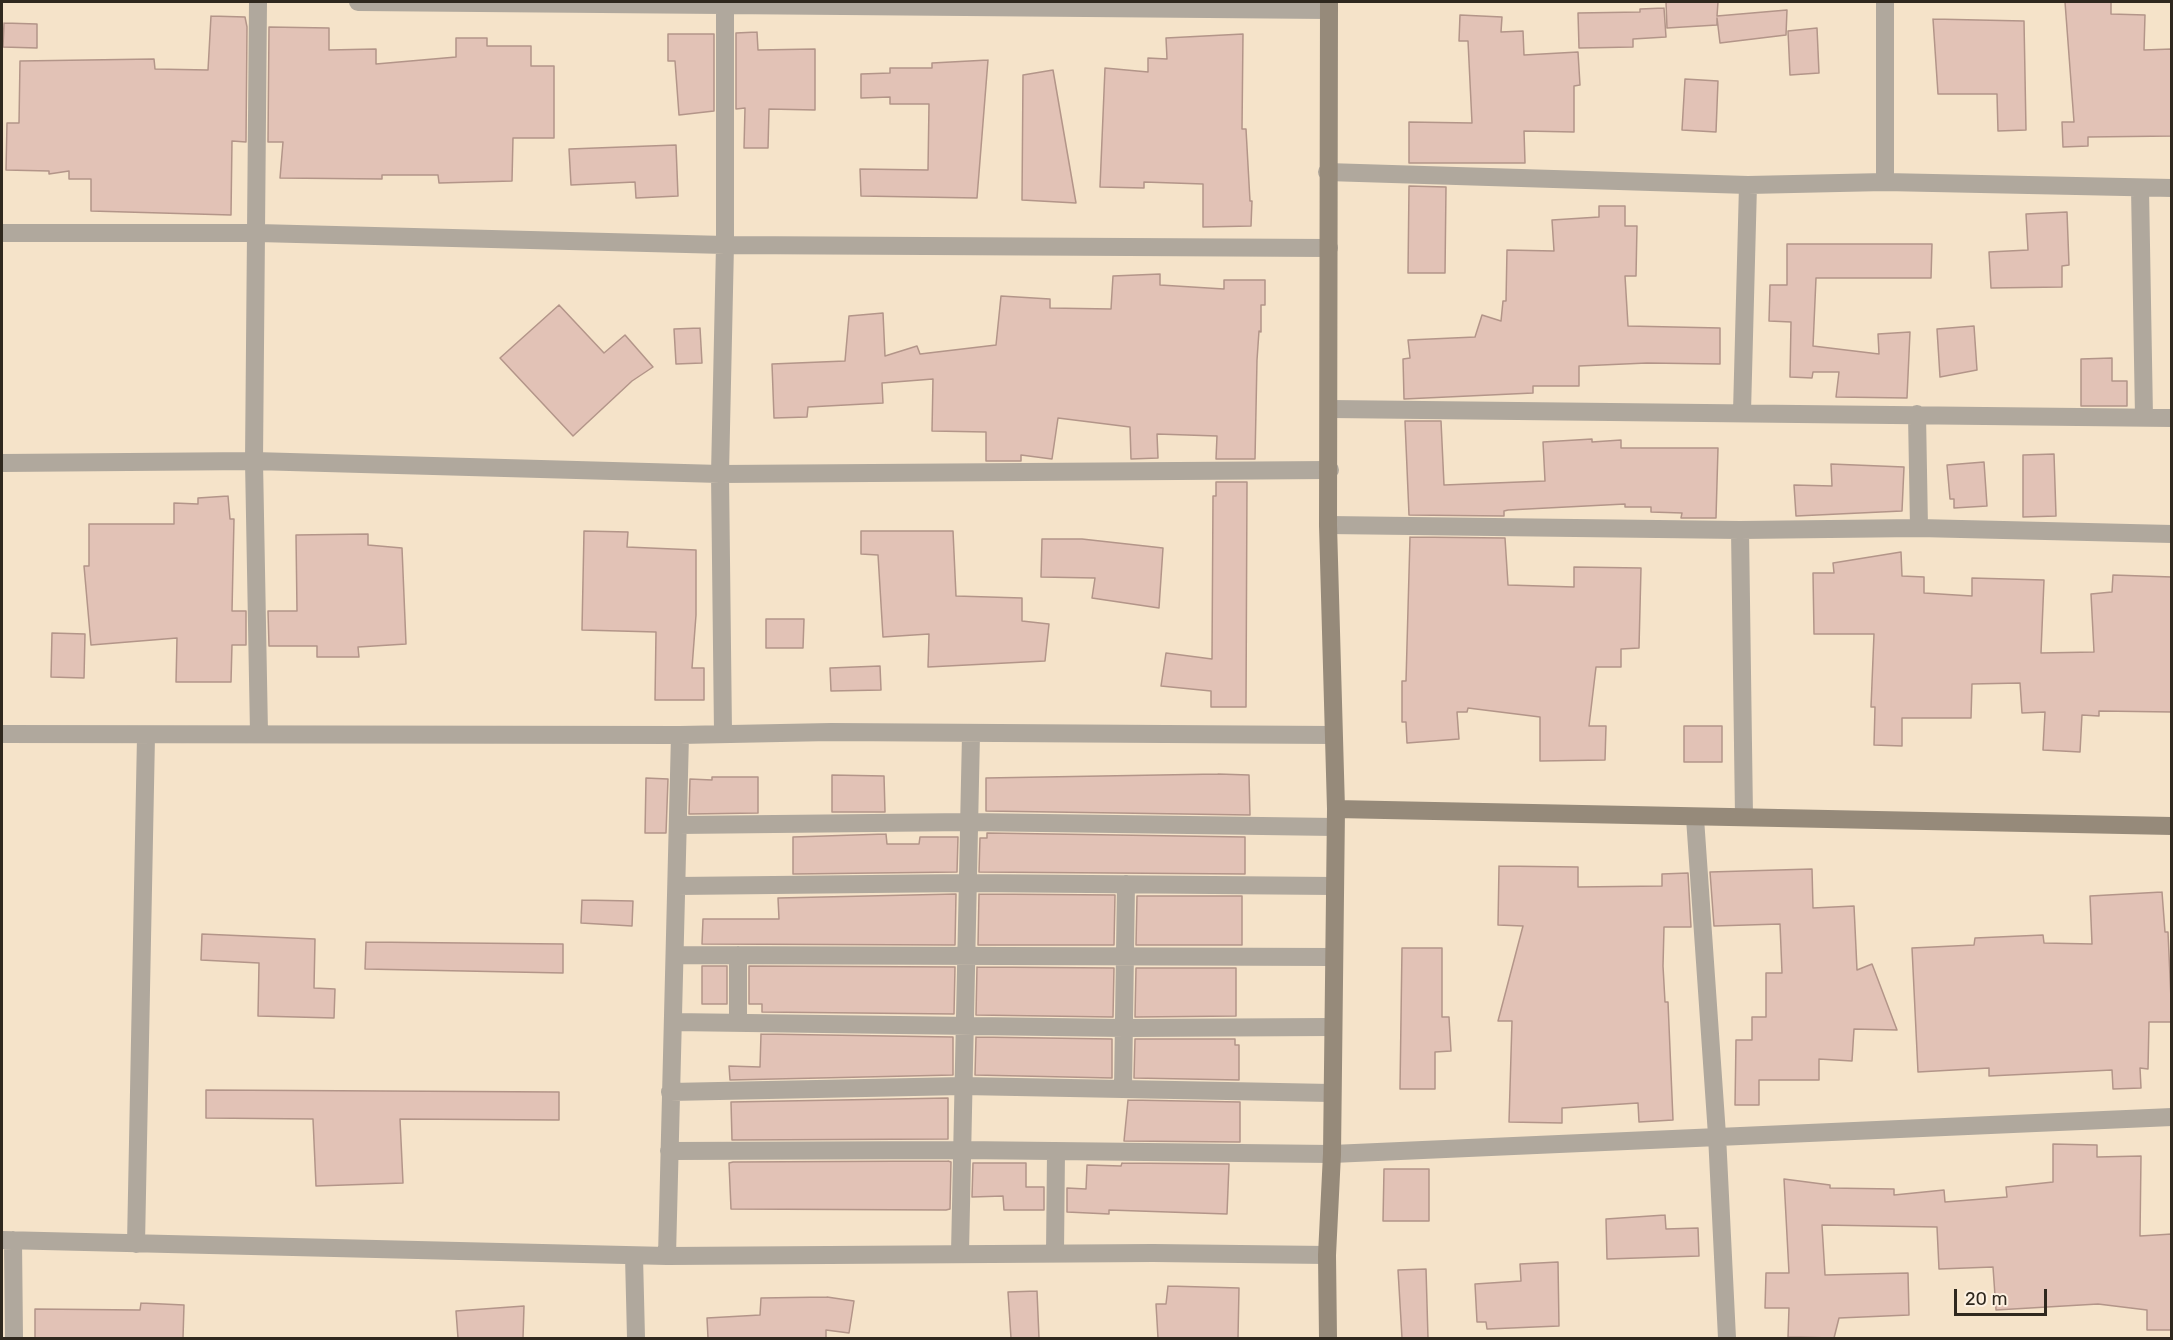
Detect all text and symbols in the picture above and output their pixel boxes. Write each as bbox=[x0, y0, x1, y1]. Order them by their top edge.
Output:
scale bar bbox=[1957, 1277, 2050, 1315]
text: 20 m bbox=[1965, 1288, 2007, 1310]

